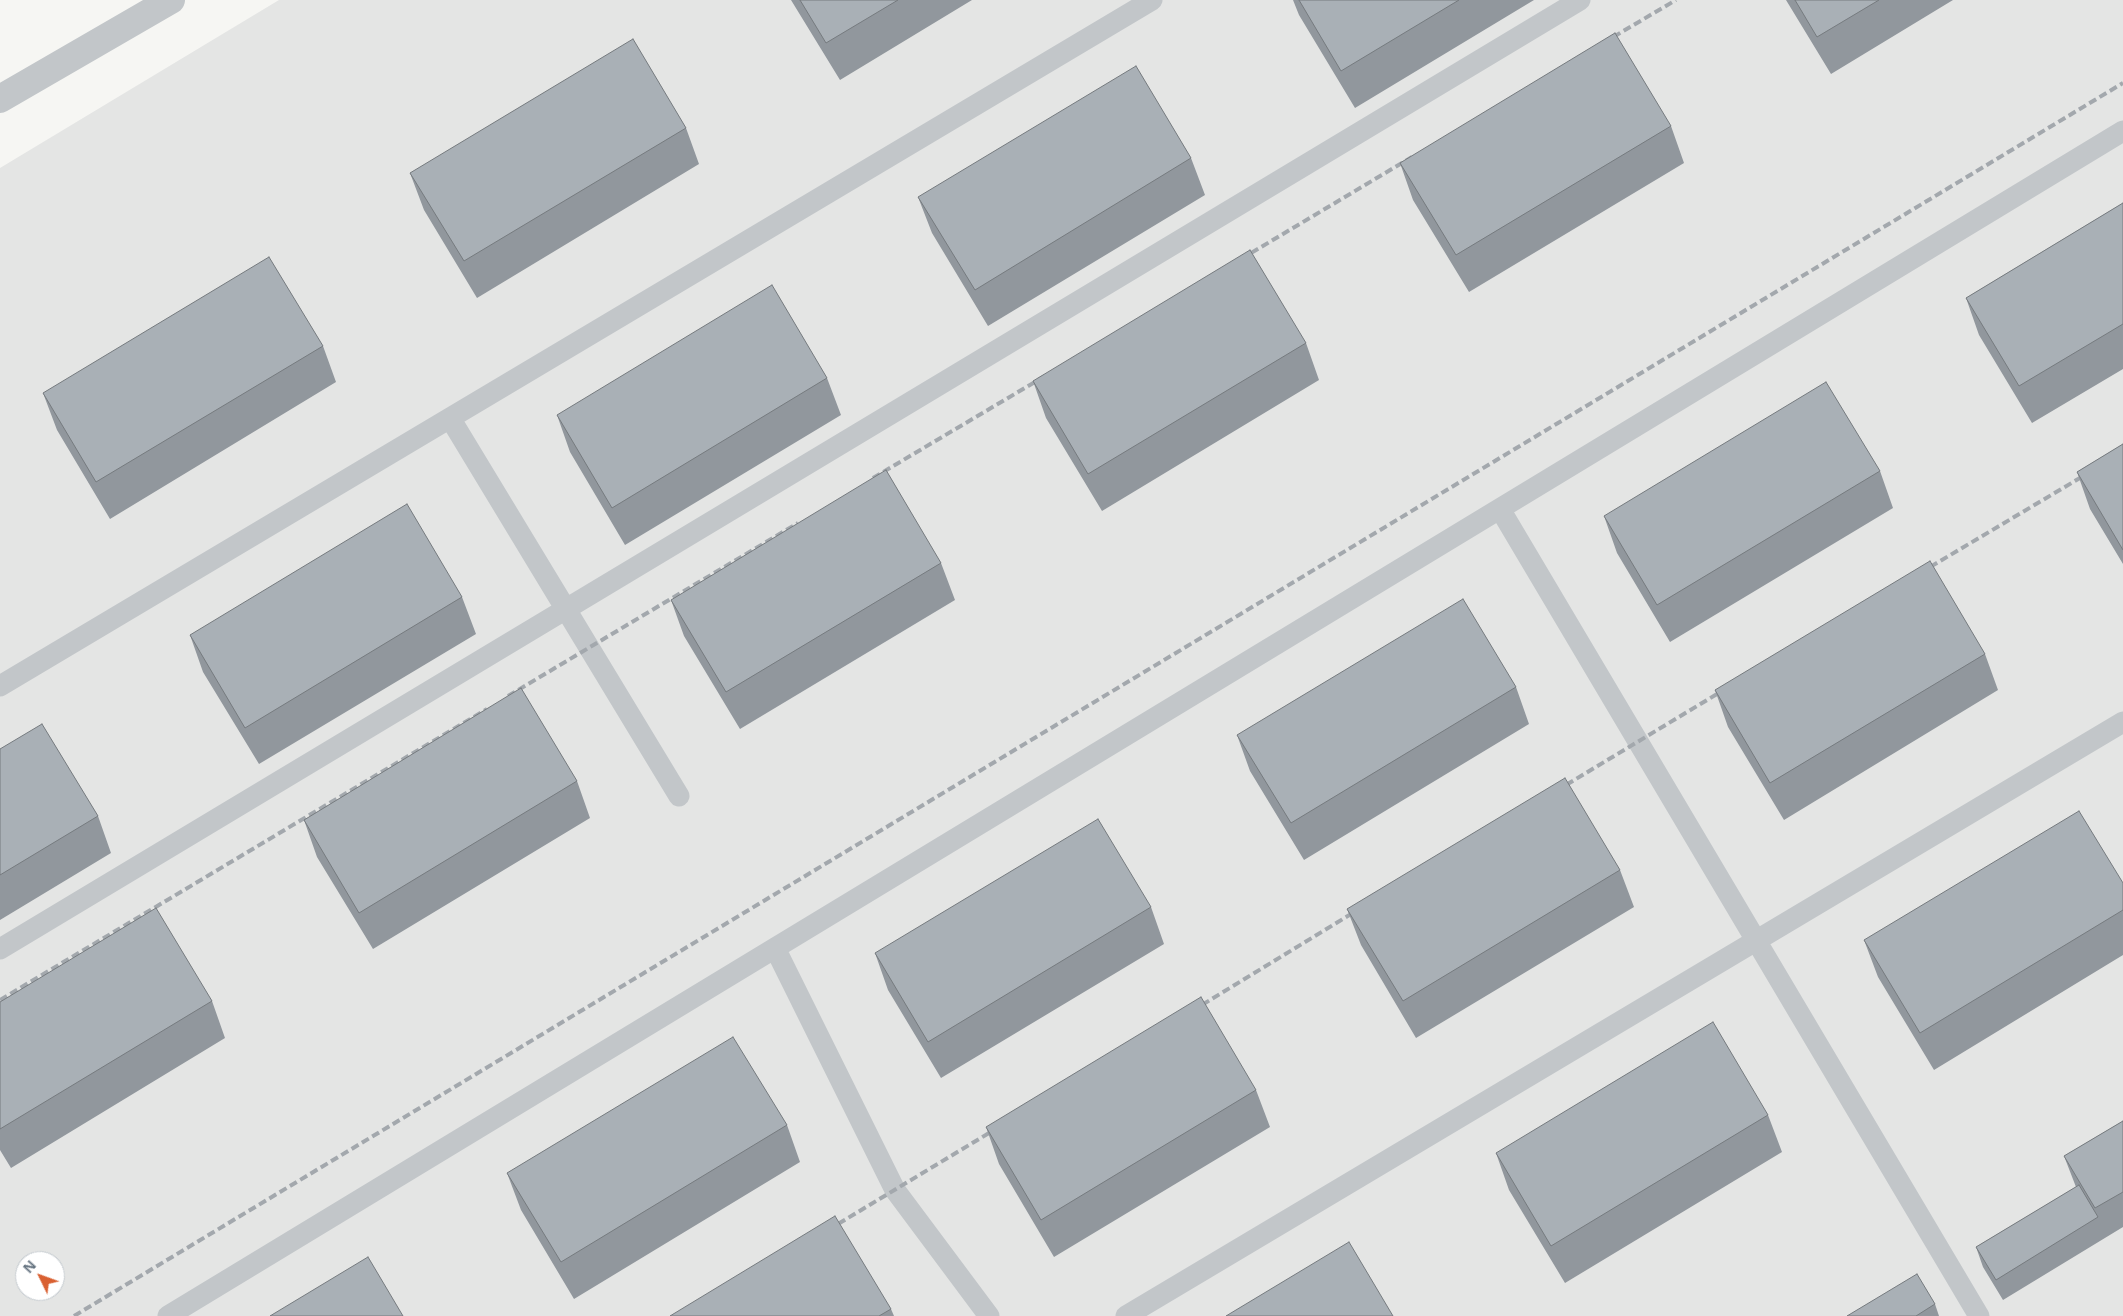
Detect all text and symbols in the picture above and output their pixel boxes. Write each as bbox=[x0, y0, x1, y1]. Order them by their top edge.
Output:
north arrow bbox=[15, 1251, 65, 1301]
text: N bbox=[18, 1256, 40, 1277]

